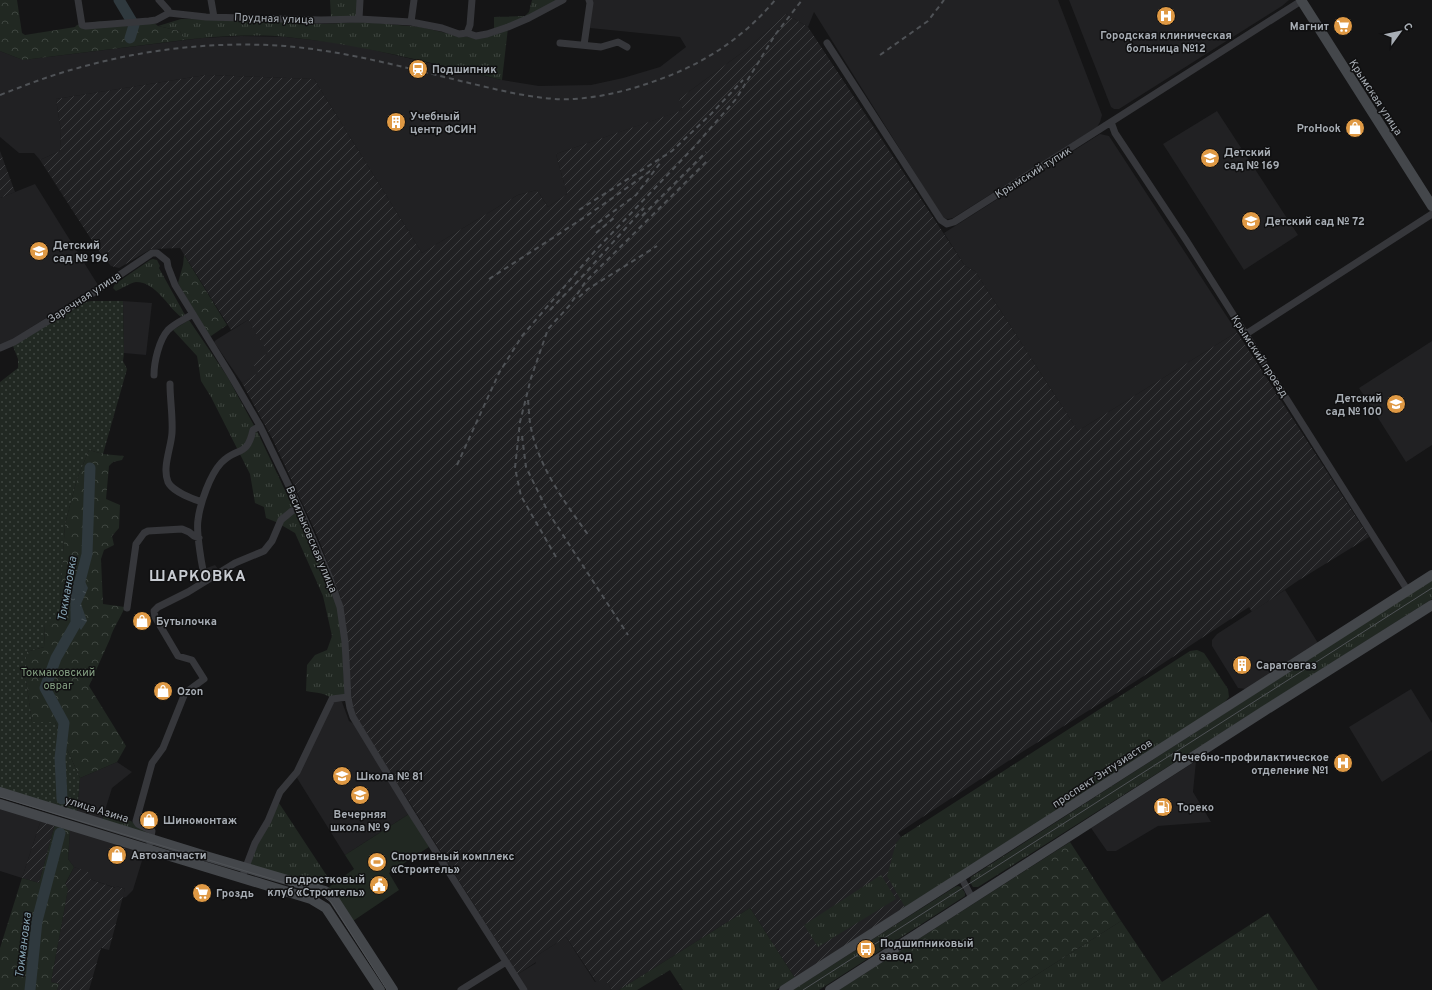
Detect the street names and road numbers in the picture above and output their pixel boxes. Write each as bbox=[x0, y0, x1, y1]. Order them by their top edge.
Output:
street label: Прудная улица bbox=[234, 11, 314, 27]
street label: Крымская улица bbox=[1345, 57, 1405, 138]
street label: Крымский тупик bbox=[993, 144, 1074, 202]
street label: Заречная улица bbox=[45, 269, 124, 327]
street label: Крымский проезд bbox=[1227, 313, 1291, 400]
street label: Васильковская улица bbox=[282, 484, 340, 595]
street label: проспект Энтузиастов bbox=[1050, 736, 1155, 811]
street label: улица Азина bbox=[63, 794, 131, 826]

